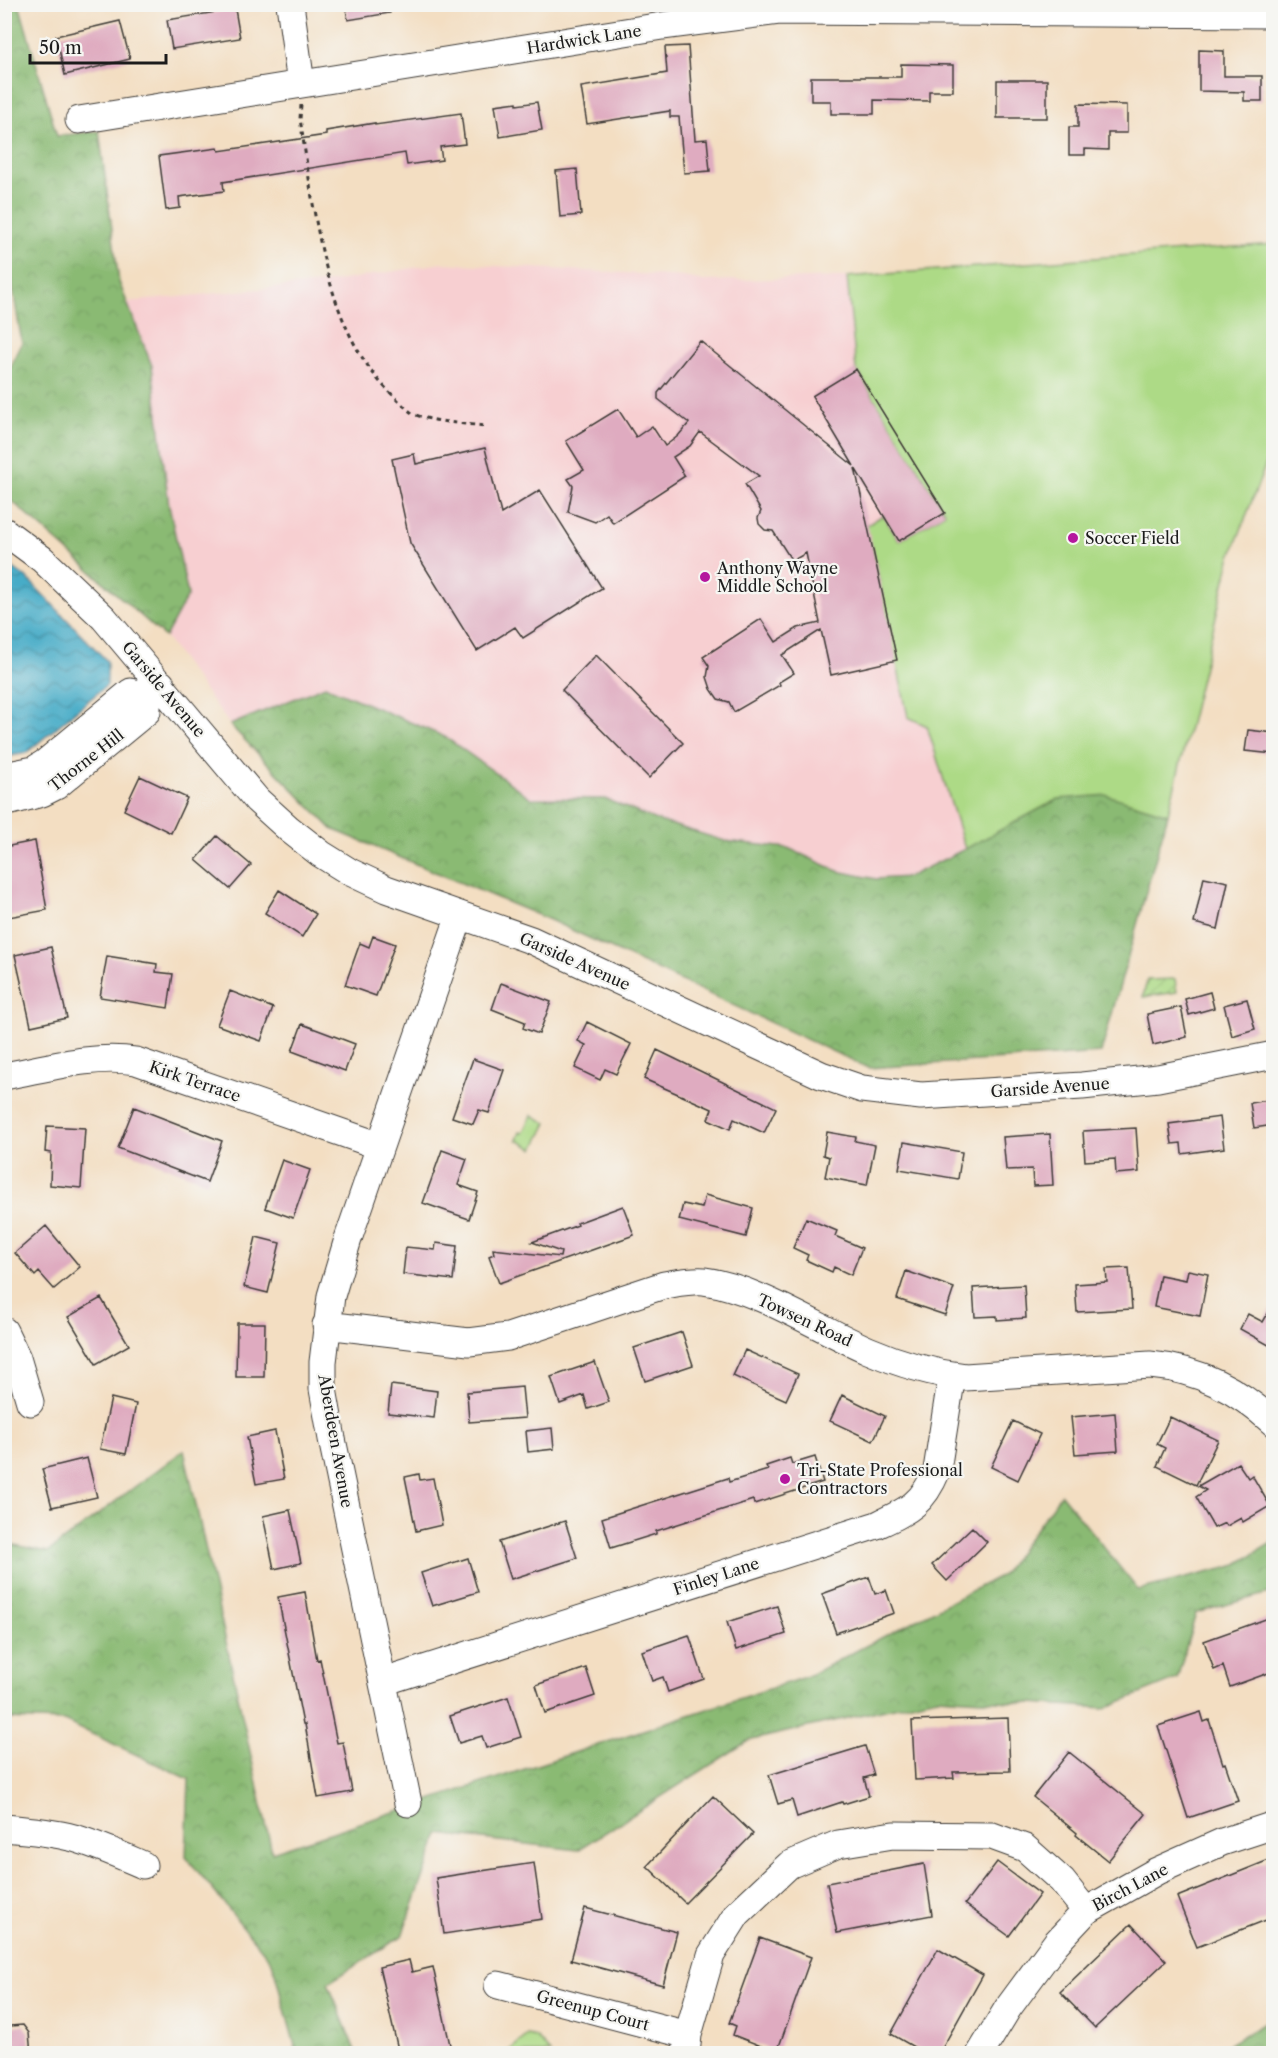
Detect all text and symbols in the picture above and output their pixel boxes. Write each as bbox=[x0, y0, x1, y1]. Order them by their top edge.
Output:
street label: Hardwick Lane bbox=[525, 20, 643, 58]
scale bar bbox=[30, 27, 166, 65]
text: 50 m bbox=[39, 37, 82, 59]
place label: Soccer Field bbox=[1085, 528, 1180, 548]
marker: Soccer Field bbox=[1066, 531, 1080, 545]
place label: Anthony Wayne Middle School bbox=[716, 558, 838, 596]
marker: Anthony Wayne Middle School bbox=[698, 570, 712, 584]
street label: Garside Avenue bbox=[118, 637, 210, 741]
street label: Thorne Hill bbox=[44, 724, 128, 796]
street label: Garside Avenue bbox=[517, 928, 633, 994]
street label: Kirk Terrace bbox=[147, 1056, 243, 1106]
street label: Garside Avenue bbox=[990, 1073, 1110, 1101]
street label: Towsen Road bbox=[754, 1289, 856, 1351]
street label: Aberdeen Avenue bbox=[314, 1372, 358, 1509]
place label: Tri-State Professional Contractors bbox=[797, 1460, 963, 1498]
marker: Tri-State Professional Contractors bbox=[778, 1472, 792, 1486]
street label: Finley Lane bbox=[670, 1553, 762, 1599]
street label: Birch Lane bbox=[1089, 1859, 1171, 1915]
street label: Greenup Court bbox=[535, 1985, 652, 2035]

